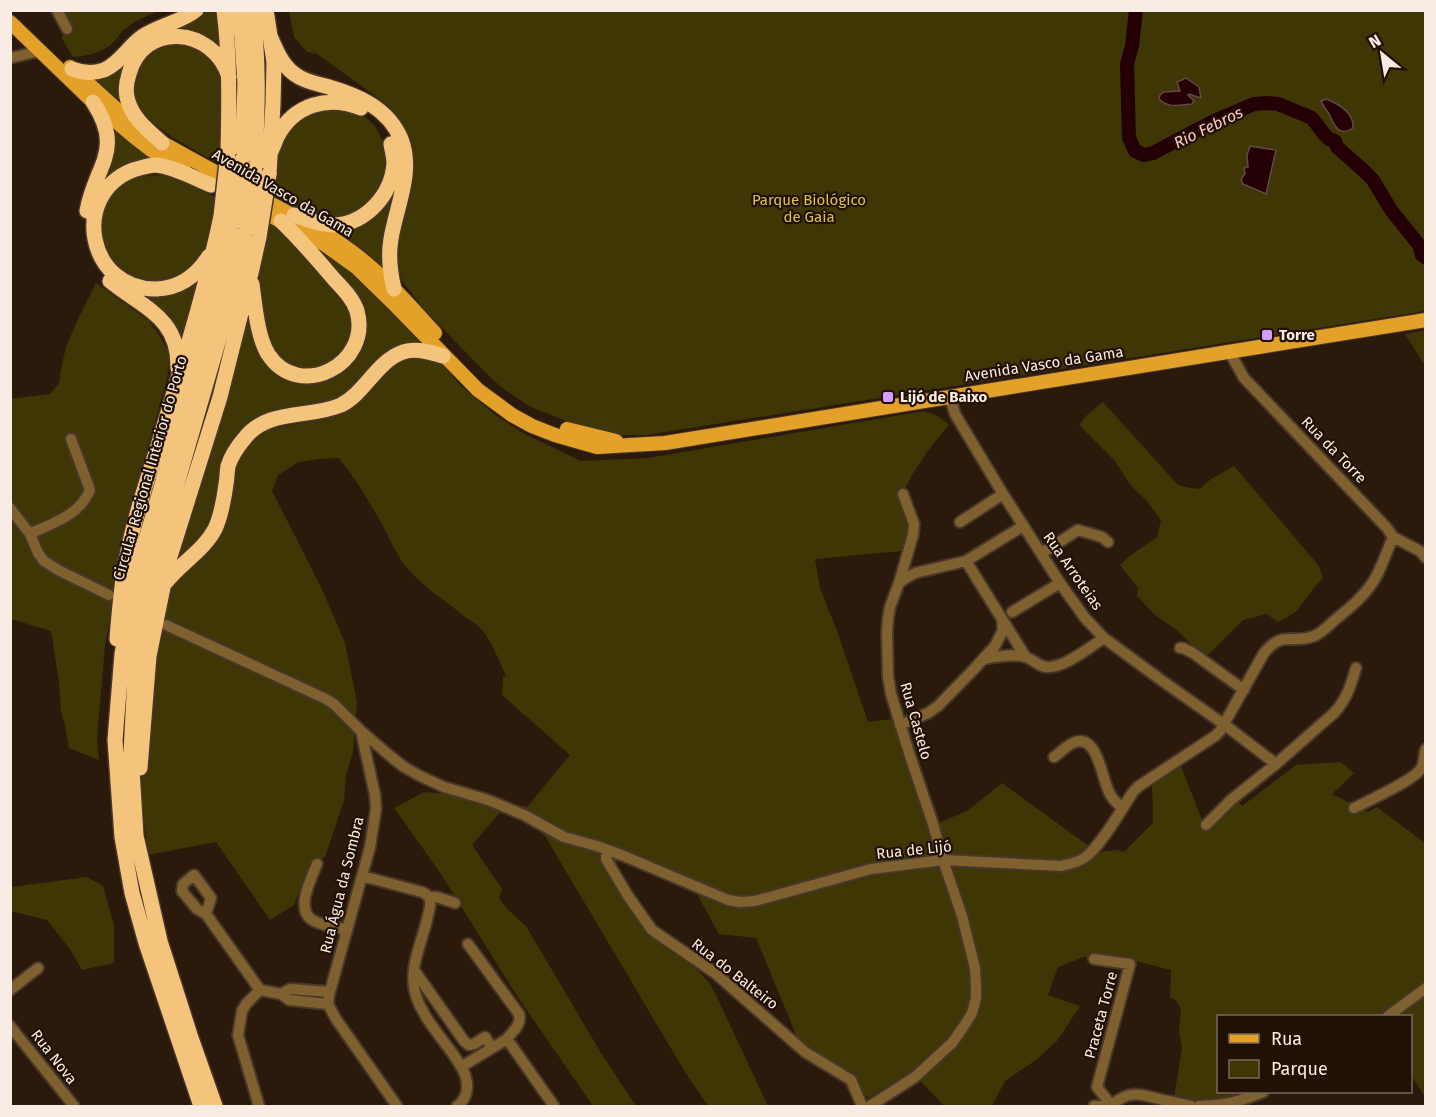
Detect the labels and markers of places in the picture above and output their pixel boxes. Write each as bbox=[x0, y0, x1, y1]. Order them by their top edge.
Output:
place label: Torre bbox=[1279, 326, 1315, 344]
marker: Torre bbox=[1260, 328, 1274, 342]
place label: Lijó de Baixo bbox=[900, 388, 987, 406]
marker: Lijó de Baixo bbox=[881, 390, 895, 404]

